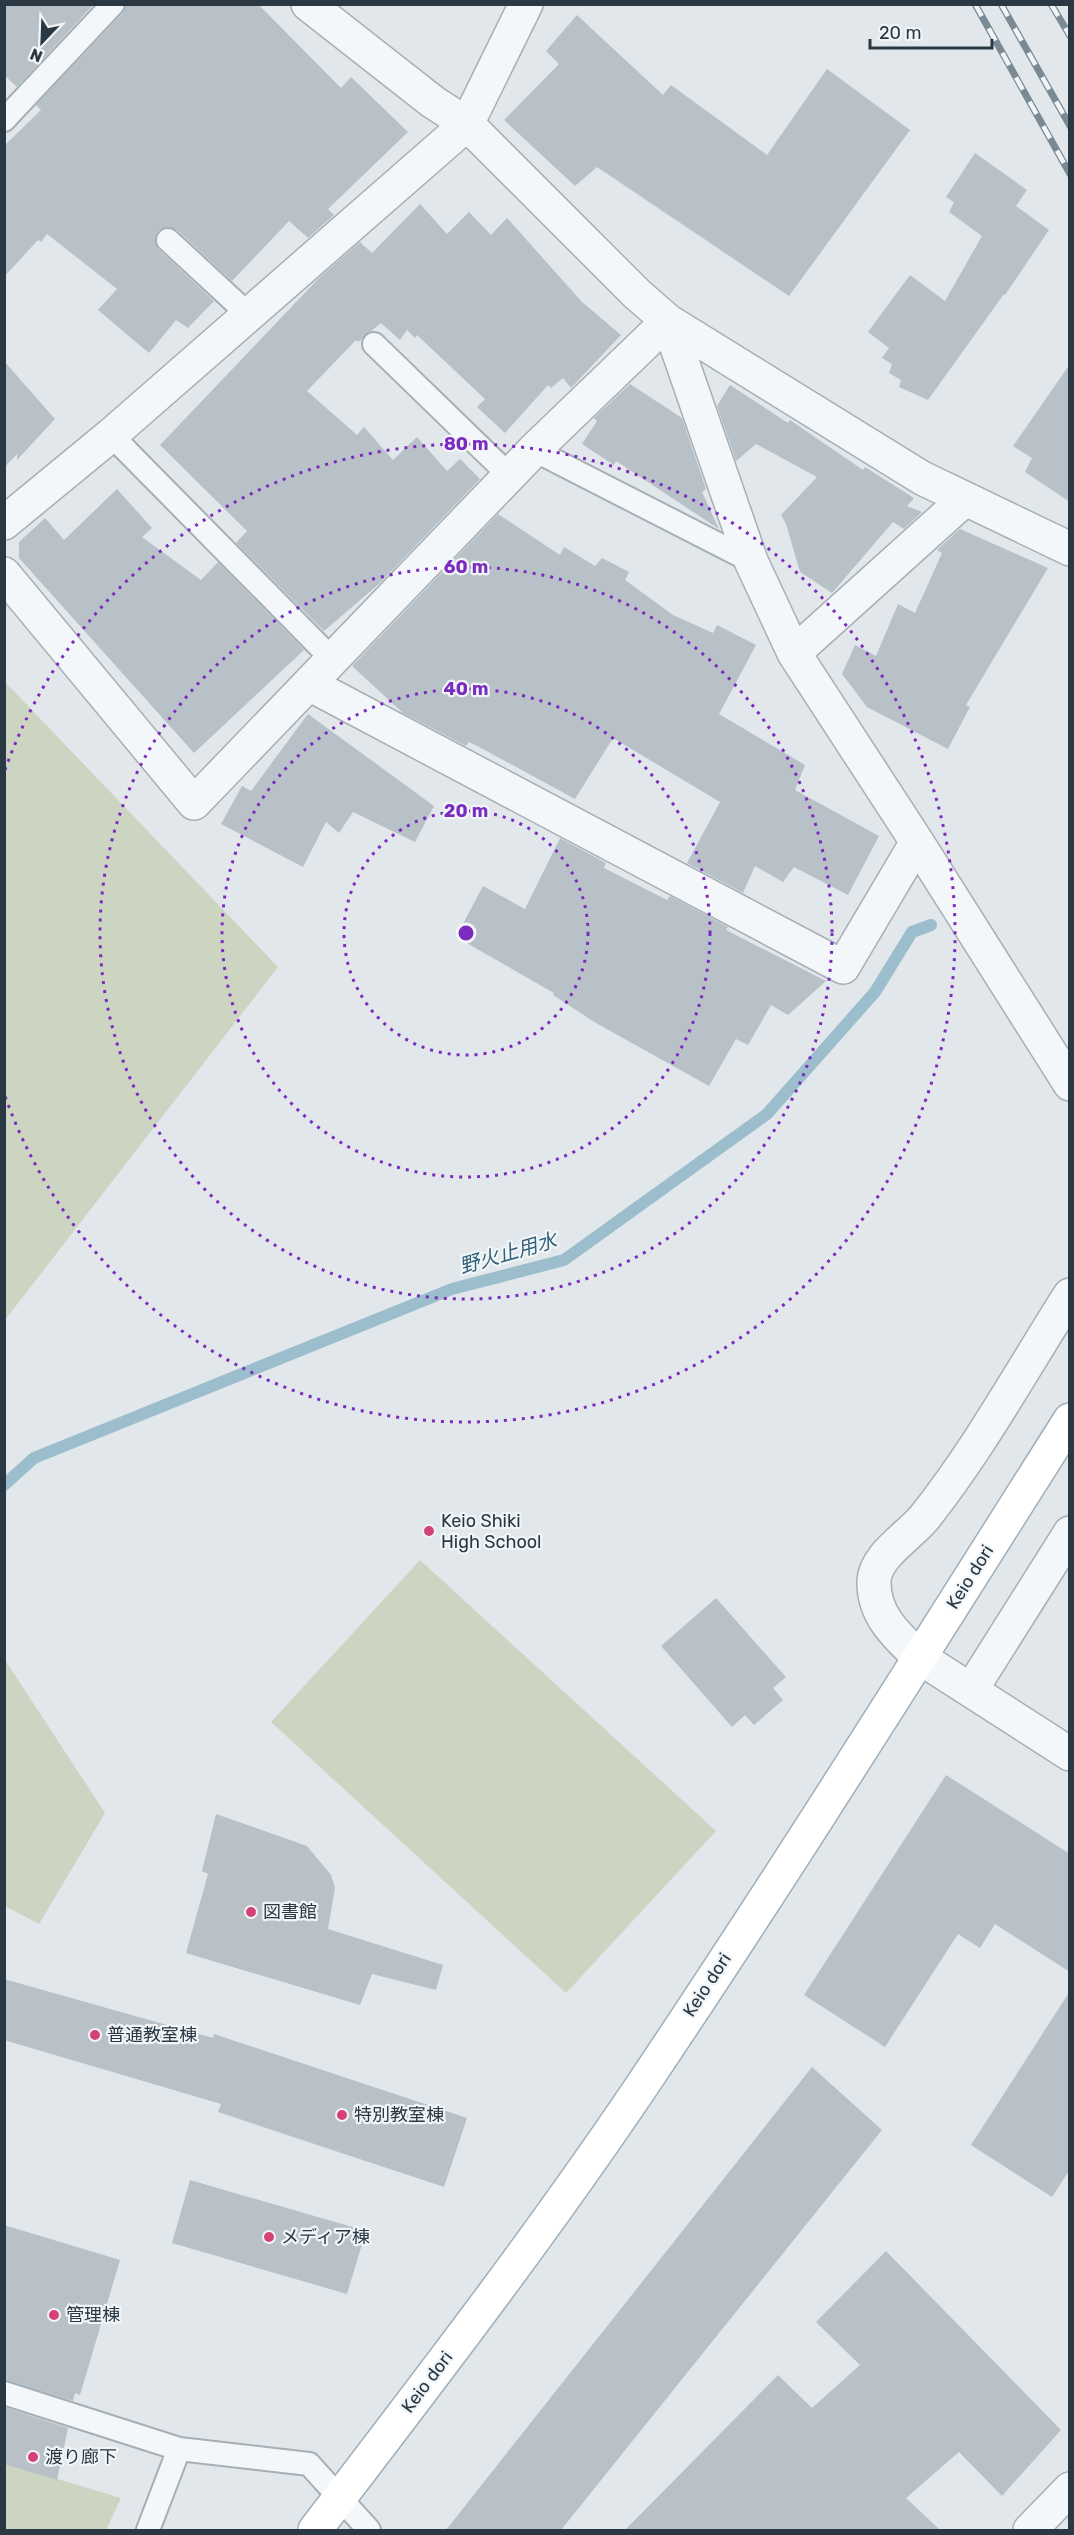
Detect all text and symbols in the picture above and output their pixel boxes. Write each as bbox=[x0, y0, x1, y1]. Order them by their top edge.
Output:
north arrow bbox=[12, 12, 72, 72]
scale bar bbox=[870, 12, 992, 50]
text: 20 m bbox=[879, 22, 921, 44]
text: N bbox=[27, 44, 45, 66]
text: 80 m bbox=[444, 433, 488, 455]
text: 60 m bbox=[444, 556, 488, 578]
text: 40 m bbox=[444, 678, 488, 700]
text: 20 m bbox=[444, 800, 488, 822]
centre of rings bbox=[456, 923, 476, 943]
water label: 野火止用水 bbox=[457, 1227, 561, 1278]
place label: Keio Shiki High School bbox=[441, 1510, 541, 1553]
marker: Keio Shiki High School bbox=[422, 1524, 436, 1538]
street label: Keio dori bbox=[942, 1541, 998, 1613]
place label: 図書館 bbox=[263, 1901, 317, 1923]
marker: 図書館 bbox=[244, 1905, 258, 1919]
street label: Keio dori bbox=[678, 1949, 736, 2021]
place label: 普通教室棟 bbox=[107, 2024, 197, 2046]
marker: 普通教室棟 bbox=[88, 2028, 102, 2042]
place label: 特別教室棟 bbox=[354, 2104, 444, 2126]
marker: 特別教室棟 bbox=[335, 2108, 349, 2122]
place label: メディア棟 bbox=[281, 2226, 370, 2248]
marker: メディア棟 bbox=[262, 2230, 276, 2244]
place label: 管理棟 bbox=[66, 2304, 120, 2326]
marker: 管理棟 bbox=[47, 2308, 61, 2322]
street label: Keio dori bbox=[397, 2347, 457, 2417]
place label: 渡り廊下 bbox=[45, 2446, 117, 2468]
marker: 渡り廊下 bbox=[26, 2450, 40, 2464]

